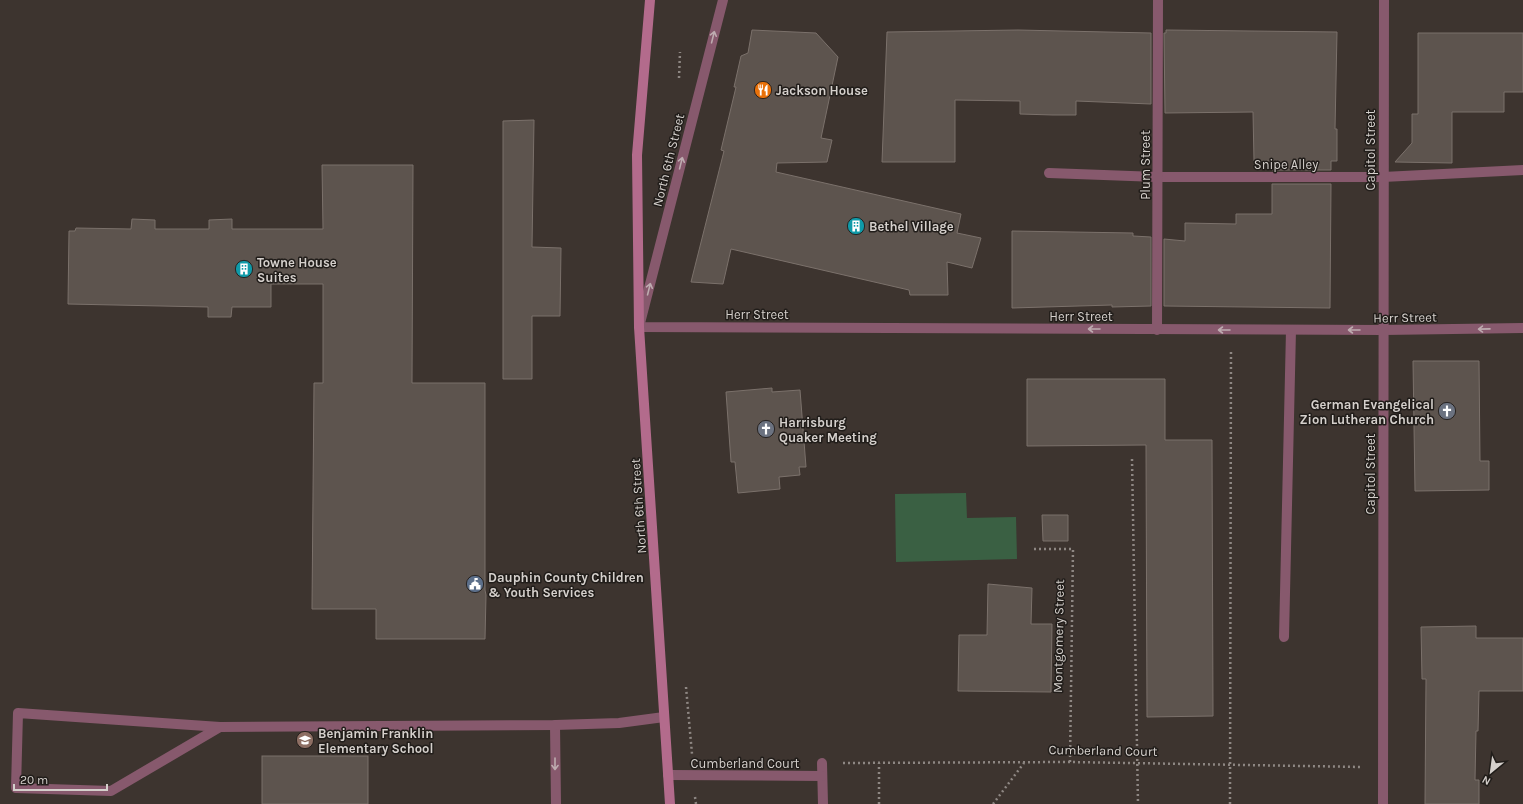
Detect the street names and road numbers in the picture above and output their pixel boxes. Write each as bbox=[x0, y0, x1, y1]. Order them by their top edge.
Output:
street label: Capitol Street bbox=[1363, 109, 1378, 191]
street label: North 6th Street bbox=[650, 112, 687, 208]
street label: Plum Street bbox=[1138, 130, 1153, 200]
street label: Snipe Alley bbox=[1254, 157, 1318, 172]
street label: Herr Street bbox=[725, 307, 789, 322]
street label: Herr Street bbox=[1049, 309, 1113, 324]
street label: Herr Street bbox=[1373, 309, 1437, 326]
street label: Capitol Street bbox=[1363, 433, 1378, 515]
street label: North 6th Street bbox=[628, 458, 649, 554]
street label: Montgomery Street bbox=[1050, 579, 1067, 693]
street label: Cumberland Court bbox=[1048, 742, 1158, 759]
street label: Cumberland Court bbox=[690, 756, 800, 771]

